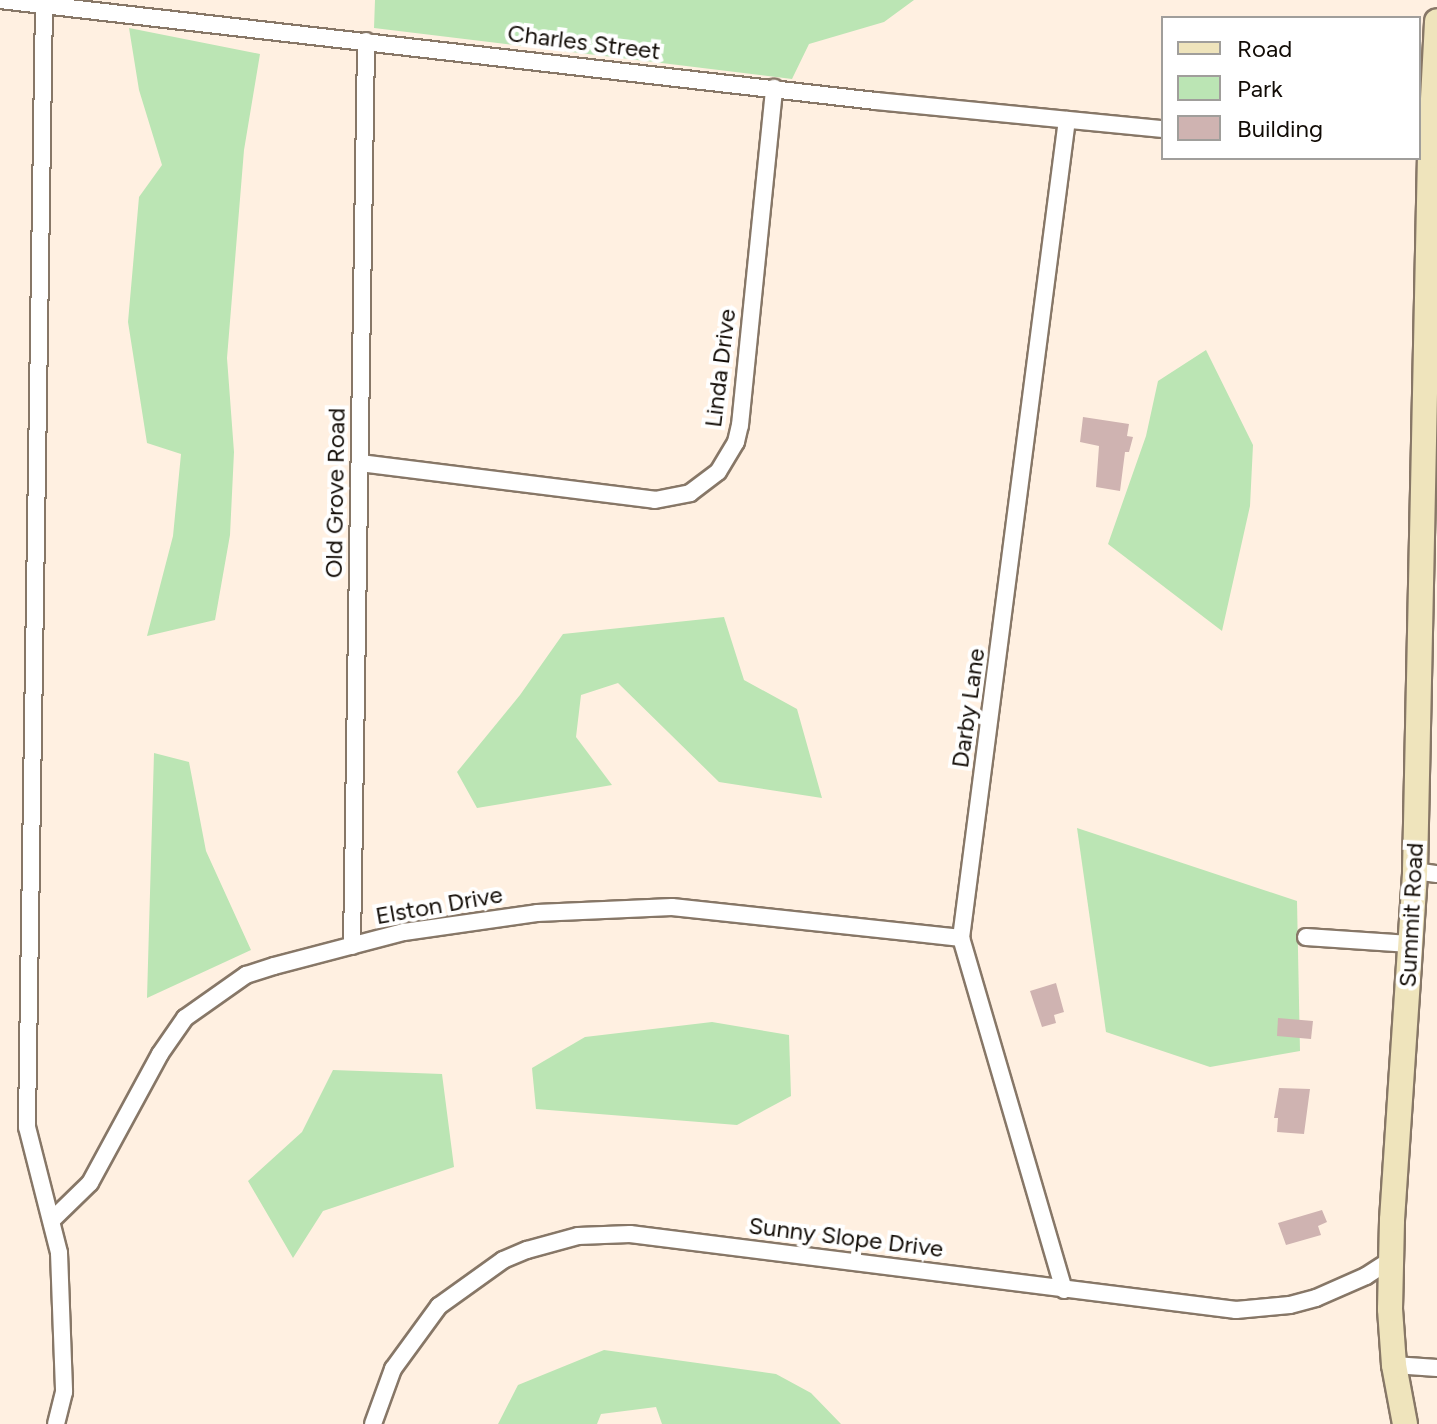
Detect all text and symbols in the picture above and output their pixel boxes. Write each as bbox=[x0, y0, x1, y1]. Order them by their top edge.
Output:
legend bbox=[1161, 16, 1421, 160]
street label: Charles Street bbox=[506, 18, 662, 66]
text: Road bbox=[1237, 34, 1292, 63]
text: Park bbox=[1237, 74, 1283, 103]
text: Building bbox=[1237, 114, 1323, 143]
street label: Linda Drive bbox=[698, 307, 742, 429]
street label: Old Grove Road bbox=[319, 408, 351, 578]
street label: Darby Lane bbox=[945, 646, 991, 770]
street label: Summit Road bbox=[1393, 842, 1429, 988]
street label: Elston Drive bbox=[373, 880, 505, 930]
street label: Sunny Slope Drive bbox=[747, 1211, 945, 1263]

